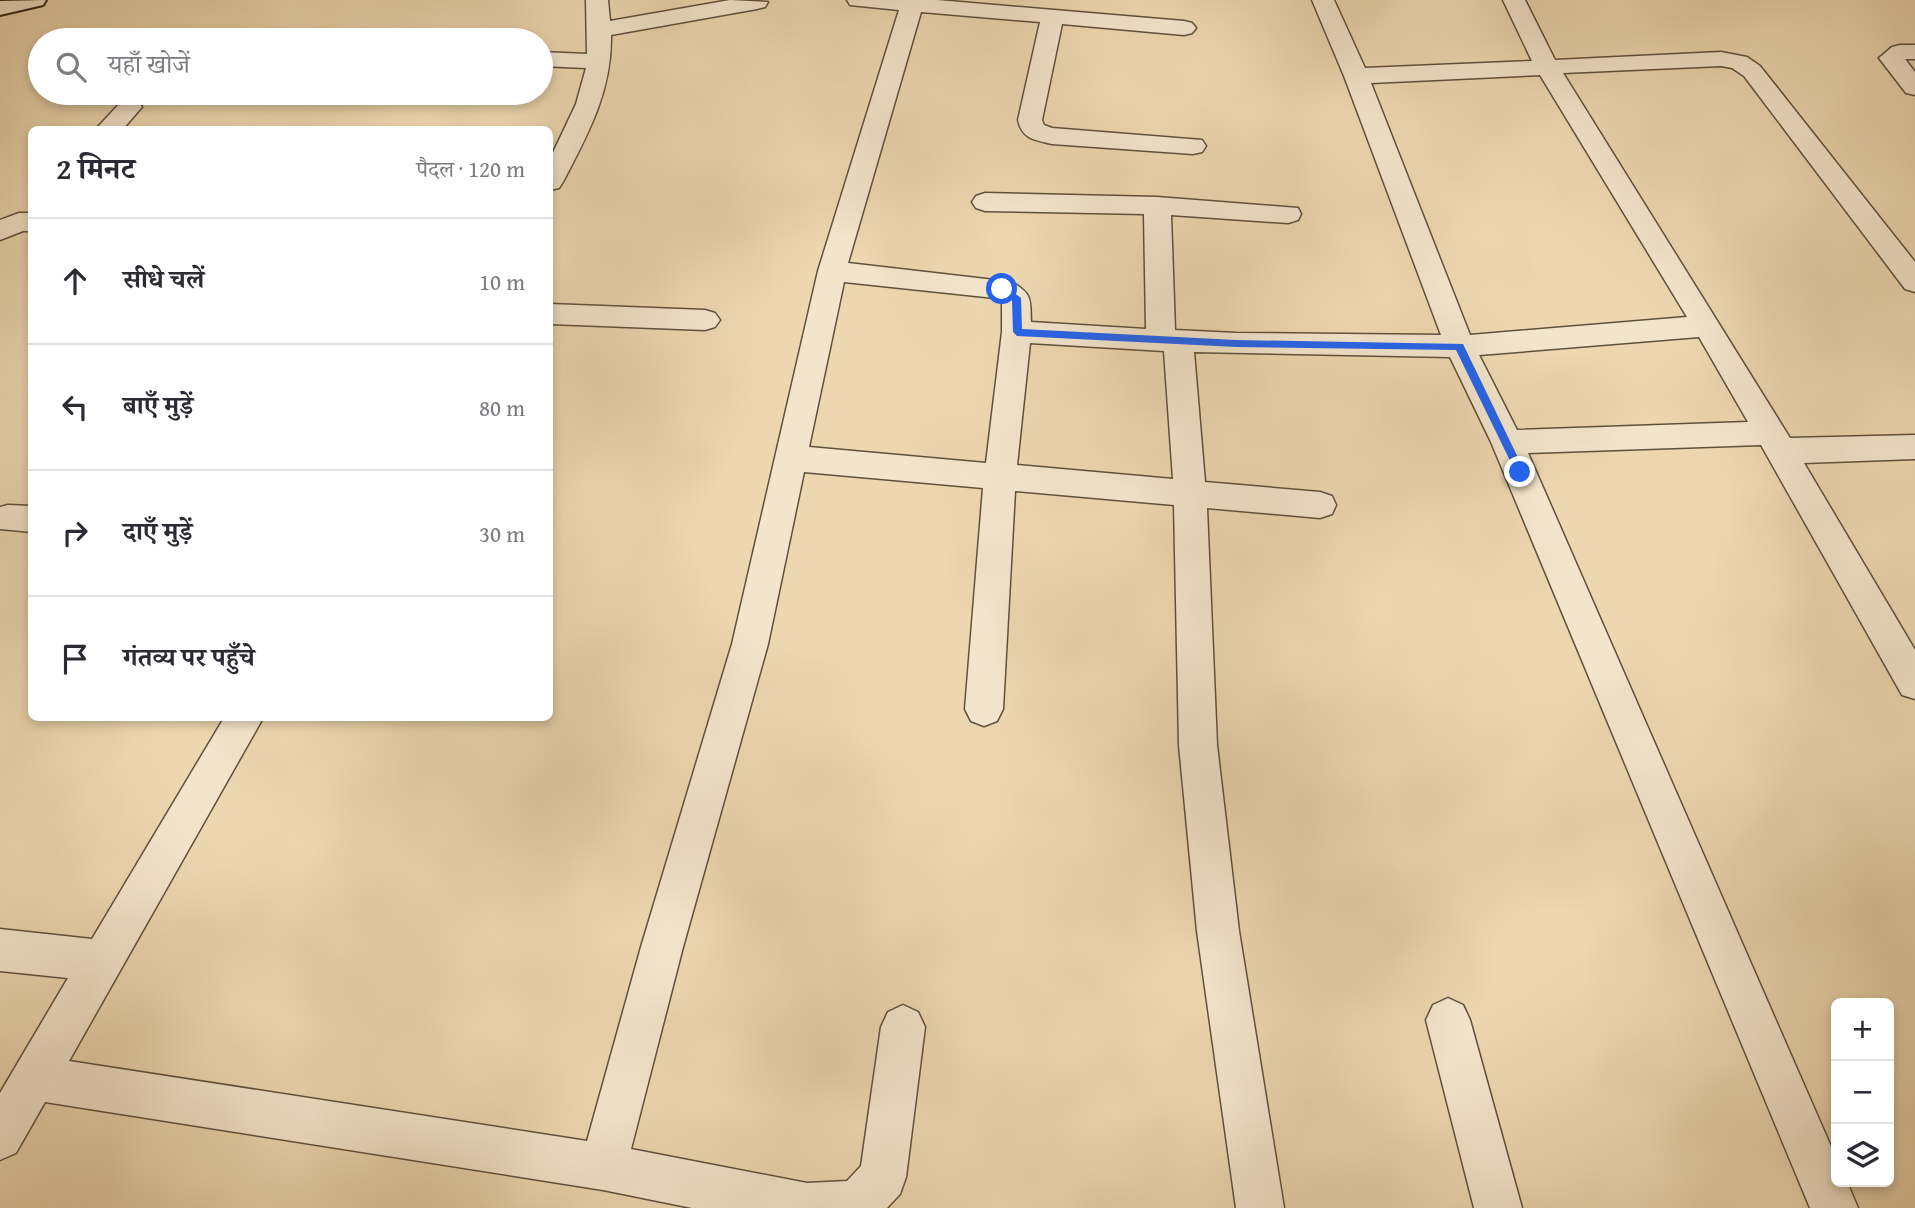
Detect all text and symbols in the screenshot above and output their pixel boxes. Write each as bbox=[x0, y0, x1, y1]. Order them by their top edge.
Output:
search box bbox=[28, 28, 553, 105]
text: यहाँ खोजें bbox=[108, 44, 190, 83]
icon: search bbox=[52, 48, 90, 86]
text: 2 मिनट bbox=[56, 146, 135, 190]
text: पैदल · 120 m bbox=[416, 152, 525, 185]
text: सीधे चलें bbox=[123, 259, 204, 298]
icon: ahead bbox=[56, 262, 94, 300]
text: 10 m bbox=[479, 265, 525, 298]
route start bbox=[986, 273, 1017, 304]
text: बाएँ मुड़ें bbox=[123, 385, 193, 424]
icon: left bbox=[56, 388, 94, 426]
text: 80 m bbox=[479, 391, 525, 424]
route end bbox=[1504, 456, 1535, 487]
text: दाएँ मुड़ें bbox=[123, 511, 192, 550]
icon: right bbox=[56, 514, 94, 552]
text: 30 m bbox=[479, 517, 525, 550]
text: गंतव्य पर पहुँचे bbox=[123, 637, 255, 676]
icon: arrive bbox=[56, 640, 94, 678]
map controls bbox=[1831, 998, 1894, 1187]
button: + bbox=[1831, 998, 1894, 1061]
button: − bbox=[1831, 1061, 1894, 1124]
button: layers bbox=[1831, 1124, 1894, 1187]

